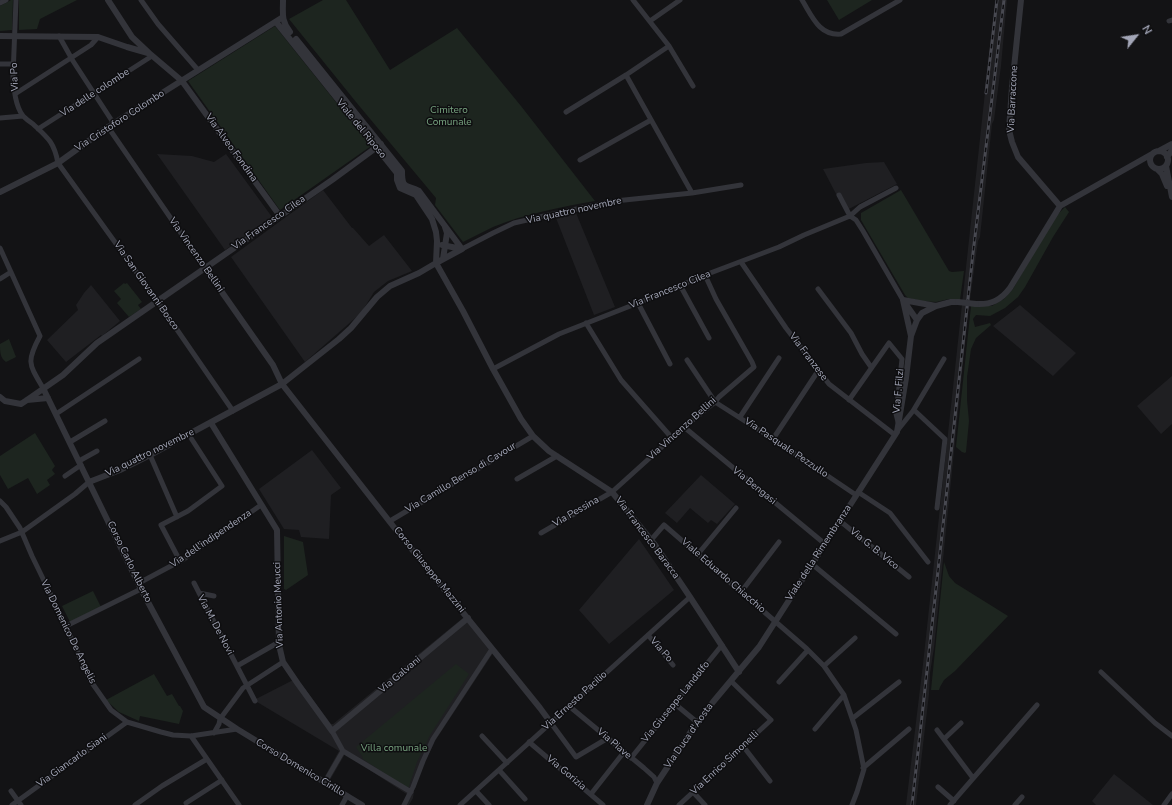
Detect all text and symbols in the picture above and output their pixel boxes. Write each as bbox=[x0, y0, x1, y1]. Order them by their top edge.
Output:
north arrow bbox=[1116, 16, 1156, 56]
text: N bbox=[1138, 22, 1155, 37]
street label: Via Po bbox=[9, 62, 21, 92]
street label: Via Barraccone bbox=[1005, 65, 1021, 133]
street label: Via delle colombe bbox=[58, 66, 132, 120]
street label: Via Cristoforo Colombo bbox=[73, 88, 167, 154]
street label: Viale del Riposo bbox=[333, 97, 389, 161]
park label: Cimitero Comunale bbox=[426, 105, 472, 128]
street label: Via Alveo Fondina bbox=[202, 112, 260, 184]
street label: Via Francesco Cilea bbox=[230, 193, 308, 253]
street label: Via quattro novembre bbox=[525, 195, 623, 227]
street label: Via Vincenzo Bellini bbox=[166, 215, 226, 295]
street label: Via San Giovanni Bosco bbox=[111, 239, 181, 333]
street label: Via Francesco Cilea bbox=[627, 268, 713, 312]
street label: Via Franzese bbox=[786, 331, 830, 383]
street label: Via F. Filzi bbox=[891, 368, 907, 414]
street label: Via Vincenzo Bellini bbox=[645, 395, 719, 463]
street label: Via Pasquale Pezzullo bbox=[742, 415, 830, 481]
street label: Via quattro novembre bbox=[104, 426, 196, 480]
street label: Via Camillo Benso di Cavour bbox=[404, 440, 518, 516]
street label: Via Bengasi bbox=[730, 465, 778, 507]
street label: Via Pessina bbox=[551, 494, 601, 530]
street label: Via Francesco Baracca bbox=[612, 495, 682, 581]
street label: Viale della Rimembranza bbox=[783, 503, 855, 603]
street label: Via dell'indipendenza bbox=[168, 507, 254, 571]
street label: Corso Carlo Alberto bbox=[104, 519, 154, 605]
street label: Corso Giuseppe Mazzini bbox=[391, 525, 467, 615]
street label: Via G. B. Vico bbox=[847, 525, 901, 573]
street label: Viale Eduardo Chiacchio bbox=[678, 536, 768, 616]
street label: Via Antonio Meucci bbox=[272, 562, 286, 648]
street label: Via Domenico De Angelis bbox=[38, 578, 98, 686]
street label: Via M. De Novi bbox=[194, 593, 236, 657]
street label: Via Po bbox=[647, 635, 675, 665]
street label: Via Galvani bbox=[377, 654, 423, 696]
street label: Via Giuseppe Landolfo bbox=[639, 659, 713, 745]
street label: Via Ernesto Pacilio bbox=[540, 669, 610, 733]
street label: Via Duca d'Aosta bbox=[662, 701, 716, 771]
street label: Via Piave bbox=[594, 726, 634, 762]
street label: Via Enrico Simonelli bbox=[688, 728, 762, 798]
street label: Via Giancarlo Siani bbox=[35, 731, 109, 791]
street label: Corso Domenico Cirillo bbox=[253, 737, 347, 799]
park label: Villa comunale bbox=[361, 743, 427, 755]
street label: Via Gorizia bbox=[544, 753, 588, 793]

